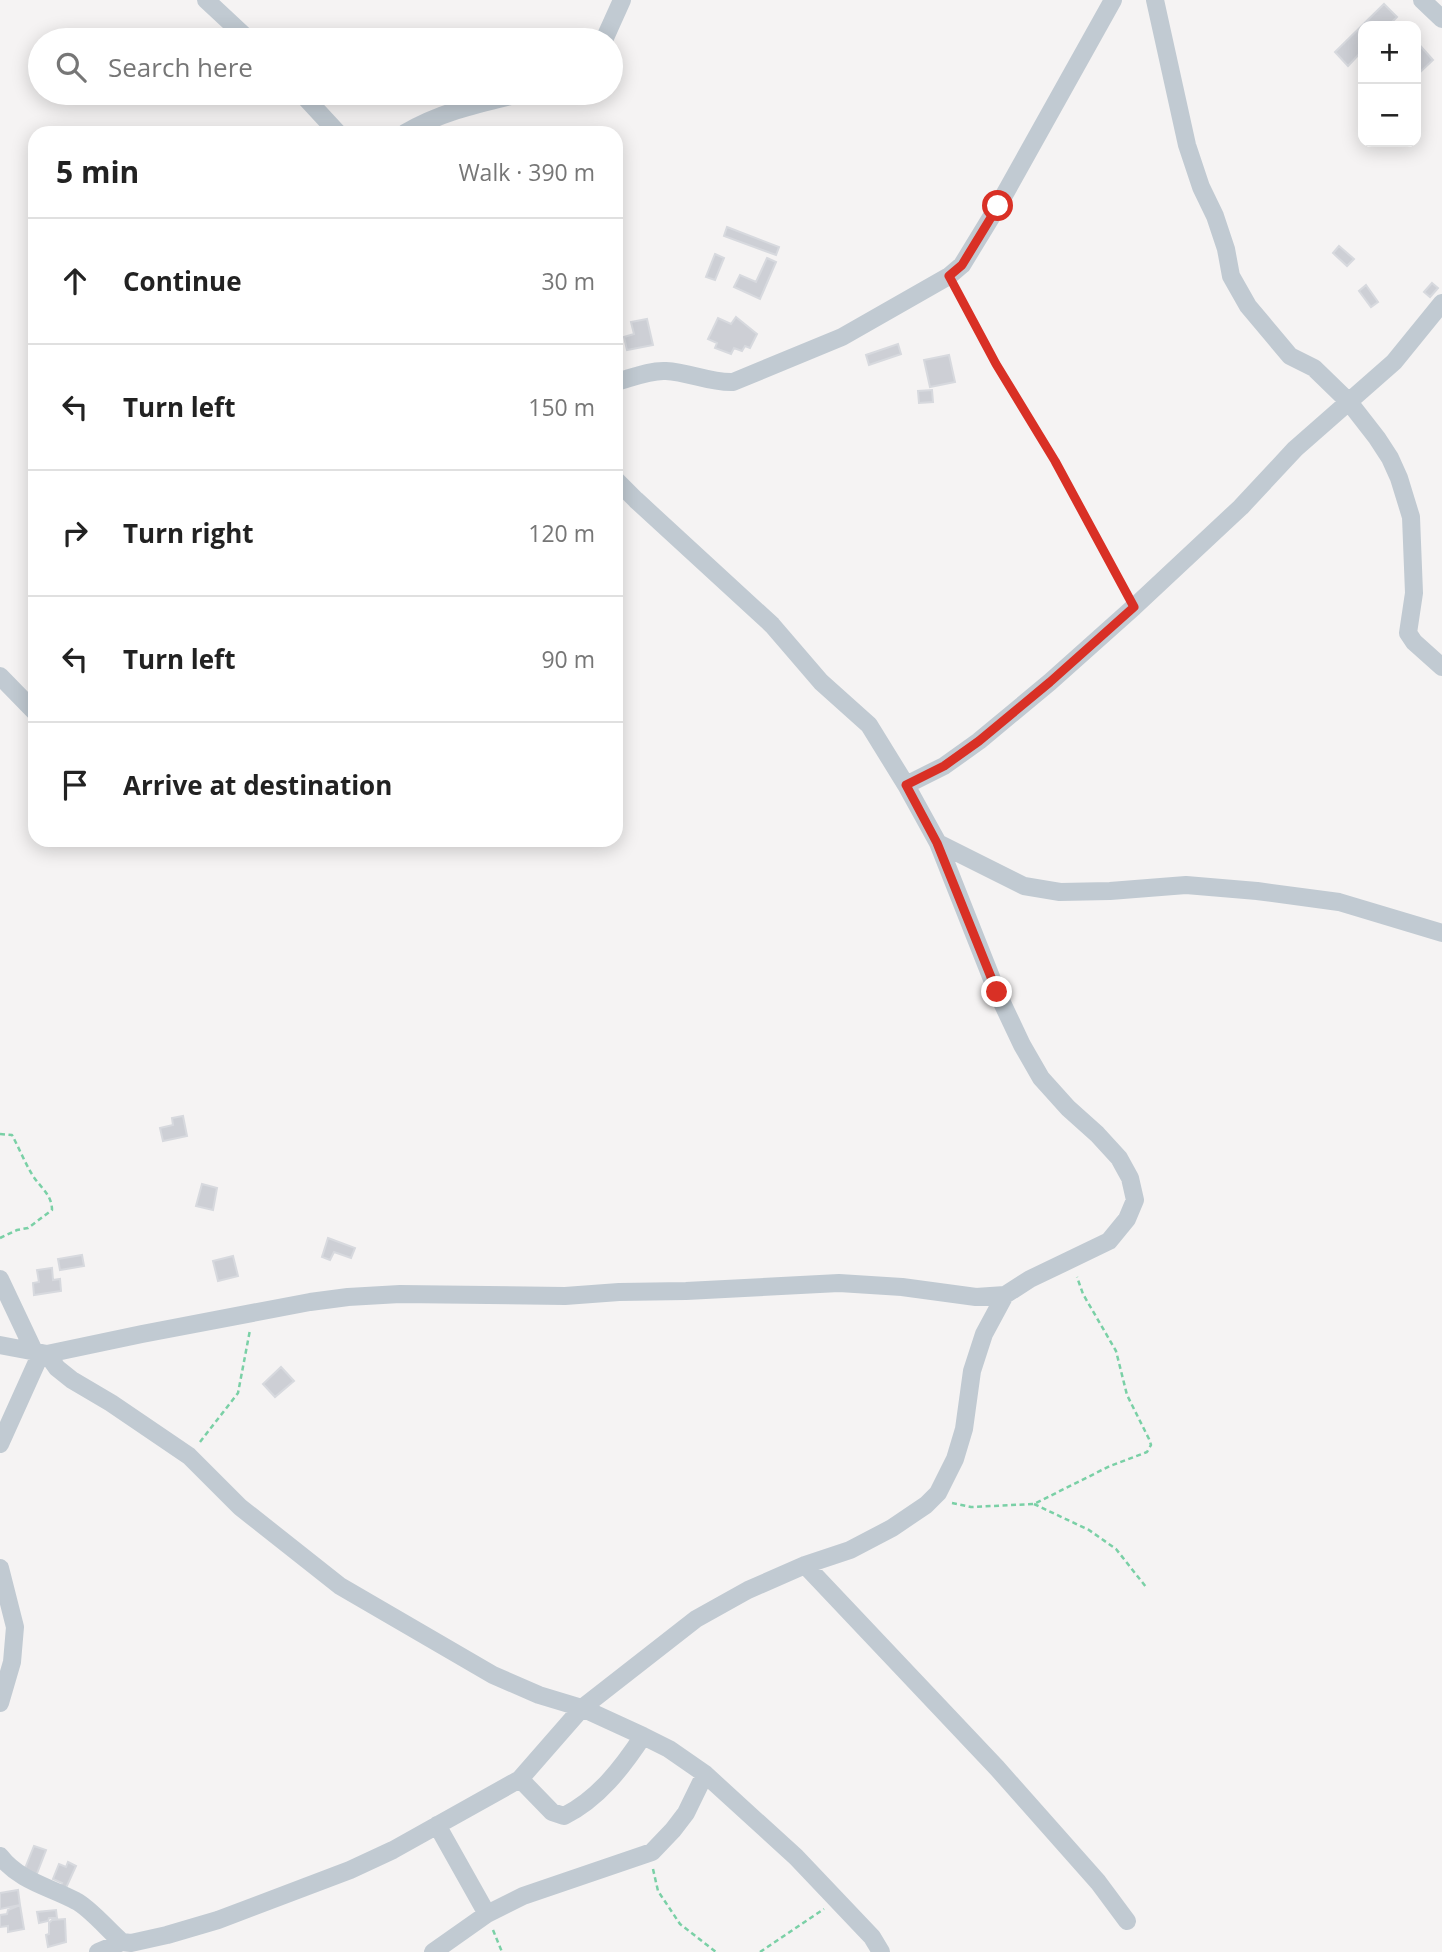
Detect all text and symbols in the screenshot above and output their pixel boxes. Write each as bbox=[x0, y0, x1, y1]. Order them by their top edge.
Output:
map controls bbox=[1358, 21, 1421, 147]
button: + bbox=[1358, 21, 1421, 84]
search box bbox=[28, 28, 623, 105]
icon: search bbox=[52, 48, 90, 86]
text: Search here bbox=[108, 49, 253, 85]
button: − bbox=[1358, 84, 1421, 147]
text: 5 min bbox=[56, 151, 139, 192]
text: Walk · 390 m bbox=[458, 156, 595, 188]
route start bbox=[982, 190, 1013, 221]
icon: ahead bbox=[56, 262, 94, 300]
text: Continue bbox=[123, 263, 242, 299]
text: 30 m bbox=[541, 265, 595, 297]
icon: left bbox=[56, 388, 94, 426]
text: Turn left bbox=[123, 389, 235, 425]
text: 150 m bbox=[528, 391, 595, 423]
icon: right bbox=[56, 514, 94, 552]
text: Turn right bbox=[123, 515, 254, 551]
text: 120 m bbox=[528, 517, 595, 549]
icon: left bbox=[56, 640, 94, 678]
text: Turn left bbox=[123, 641, 235, 677]
text: 90 m bbox=[541, 643, 595, 675]
icon: arrive bbox=[56, 766, 94, 804]
text: Arrive at destination bbox=[123, 767, 392, 803]
route end bbox=[981, 976, 1012, 1007]

